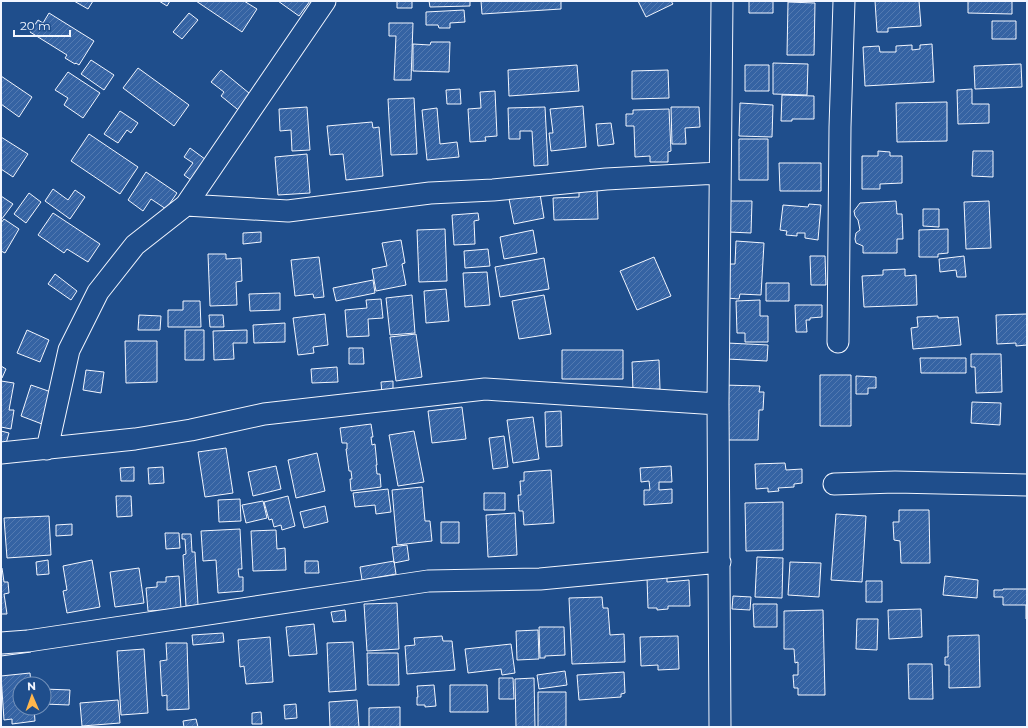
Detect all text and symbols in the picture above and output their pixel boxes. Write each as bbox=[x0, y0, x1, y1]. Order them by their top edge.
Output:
scale bar bbox=[14, 12, 70, 38]
text: 20 m bbox=[20, 18, 51, 33]
north arrow bbox=[12, 676, 52, 716]
text: N bbox=[27, 679, 36, 693]

